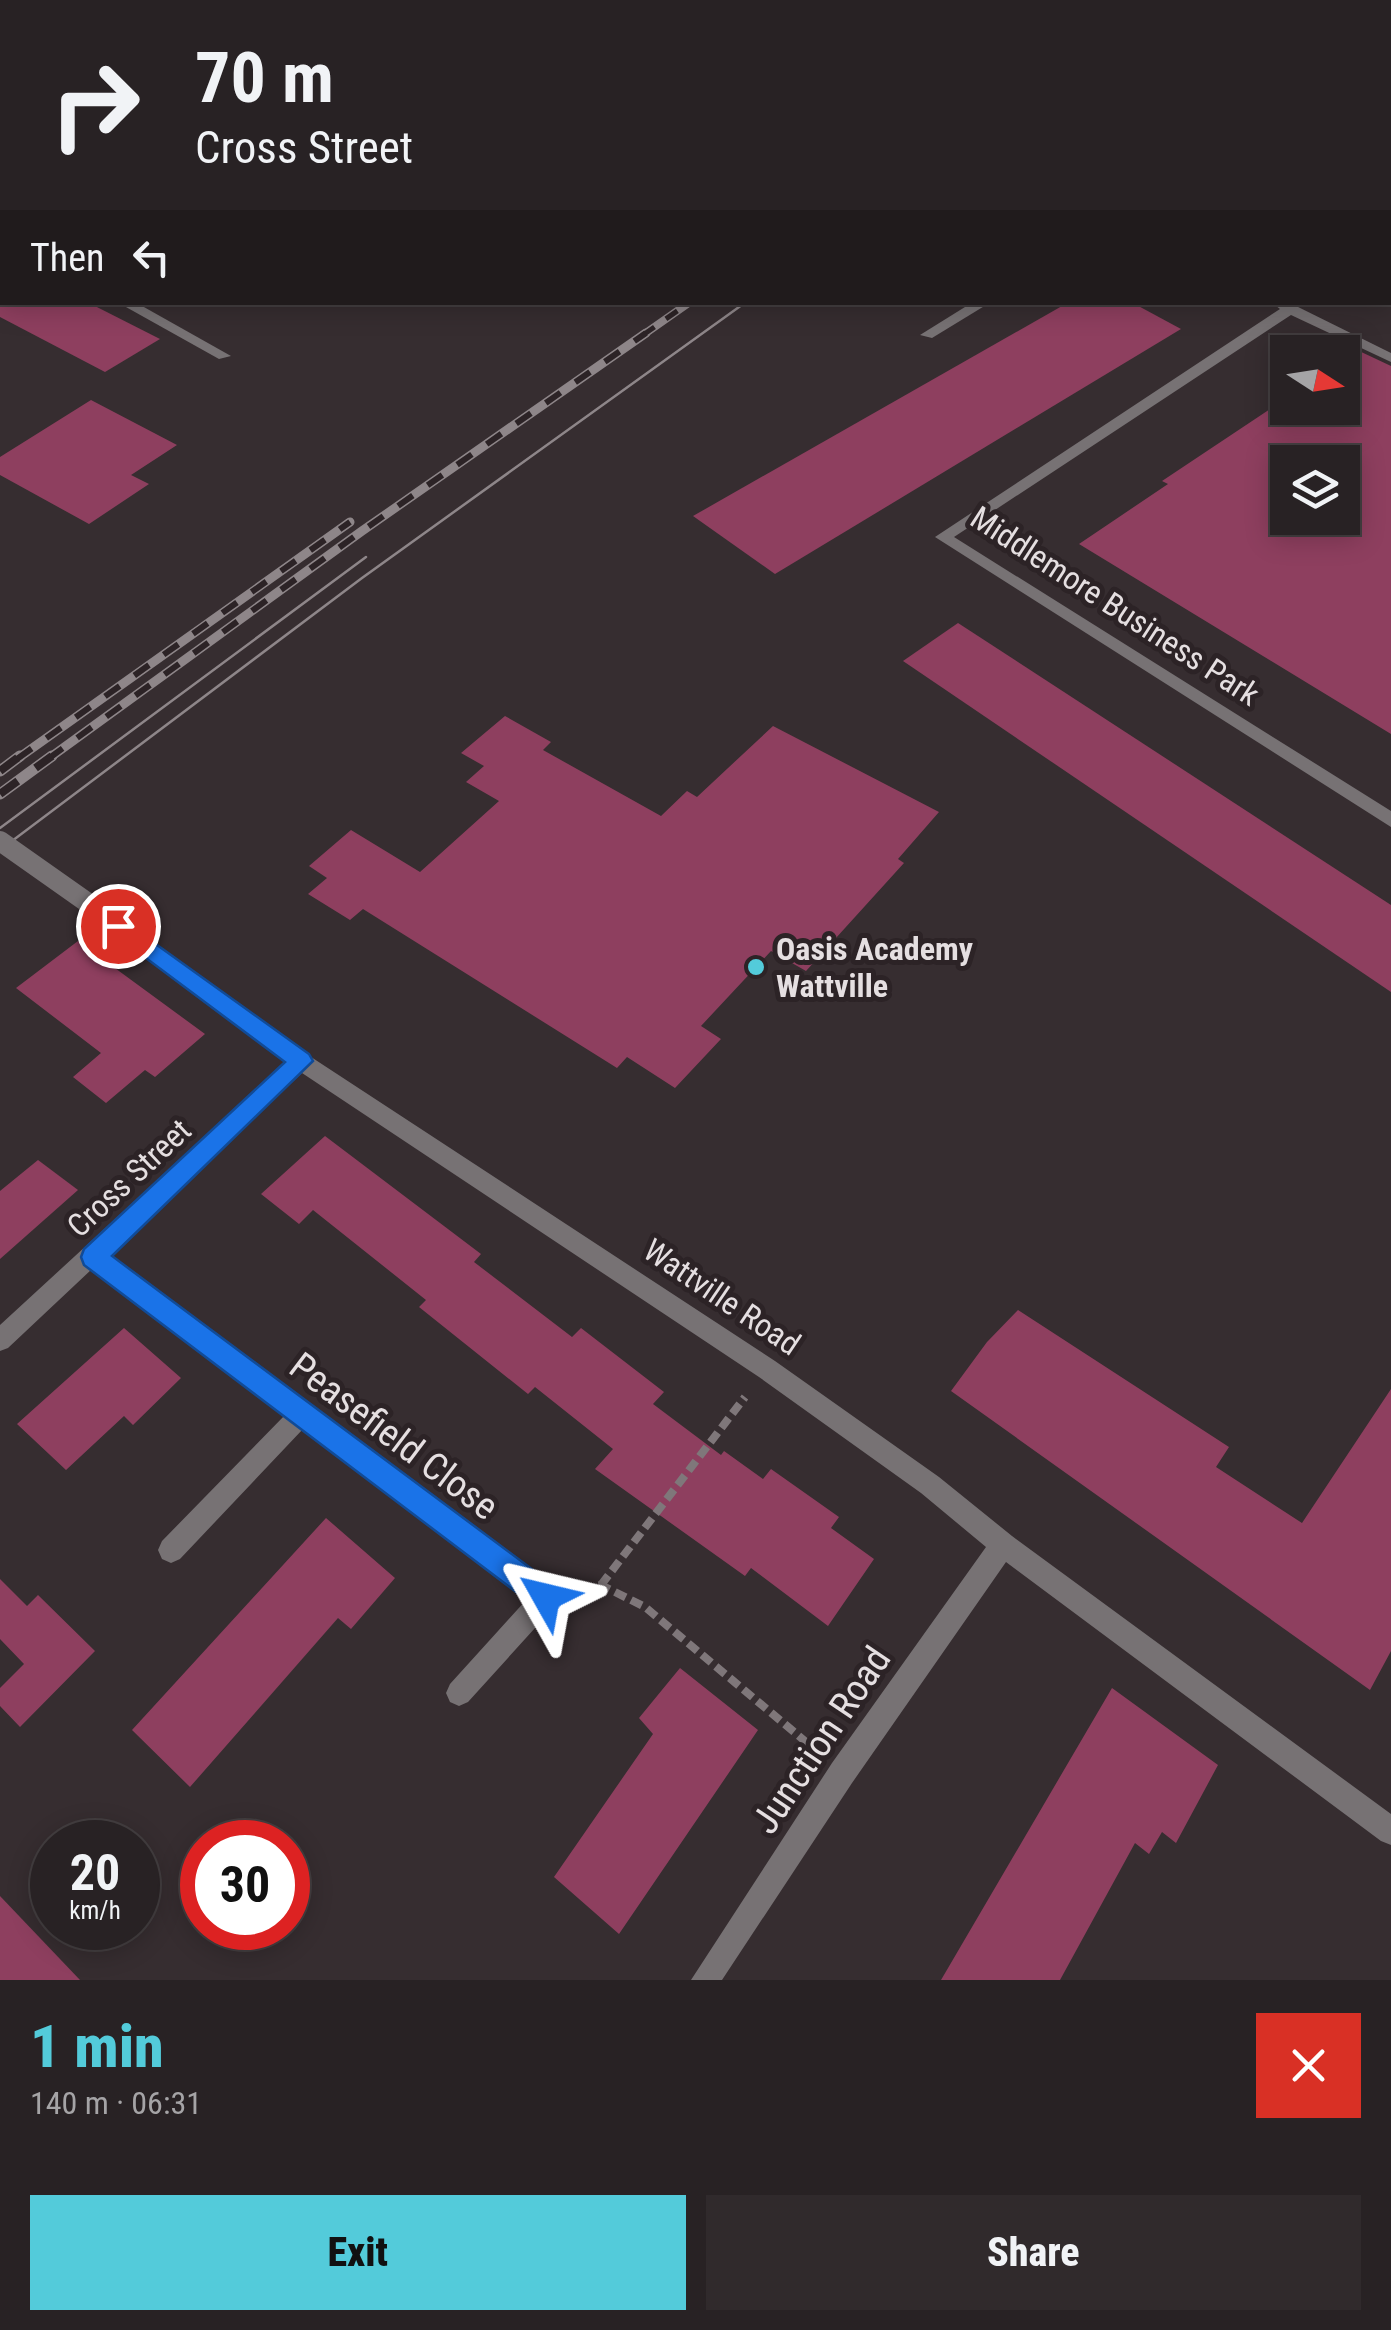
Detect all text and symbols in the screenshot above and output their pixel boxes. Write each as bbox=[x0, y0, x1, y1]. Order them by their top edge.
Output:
text: 70 m bbox=[195, 37, 334, 119]
icon: right bbox=[30, 40, 160, 170]
text: Cross Street bbox=[195, 121, 413, 174]
icon: left bbox=[124, 230, 179, 285]
text: Then bbox=[30, 236, 104, 280]
north arrow bbox=[1270, 335, 1360, 425]
map controls bbox=[1270, 335, 1360, 535]
button: layers bbox=[1270, 445, 1360, 535]
street label: Middlemore Business Park bbox=[964, 498, 1267, 714]
pin bbox=[76, 884, 161, 969]
icon: arrive bbox=[91, 899, 146, 954]
place label: Oasis Academy Wattville bbox=[776, 930, 973, 1005]
marker: Oasis Academy Wattville bbox=[745, 956, 767, 978]
street label: Cross Street bbox=[59, 1111, 199, 1245]
street label: Wattville Road bbox=[637, 1231, 807, 1363]
street label: Peasefield Close bbox=[281, 1343, 507, 1529]
position arrow bbox=[494, 1545, 598, 1649]
street label: Junction Road bbox=[743, 1639, 899, 1841]
speed limit sign: 30 bbox=[180, 1820, 310, 1950]
text: 20 bbox=[70, 1844, 120, 1902]
text: km/h bbox=[69, 1896, 121, 1925]
text: 1 min bbox=[30, 2011, 164, 2082]
button: close bbox=[1256, 2013, 1361, 2118]
text: 140 m · 06:31 bbox=[30, 2084, 202, 2122]
button: Exit bbox=[30, 2195, 686, 2310]
button: Share bbox=[706, 2195, 1361, 2310]

